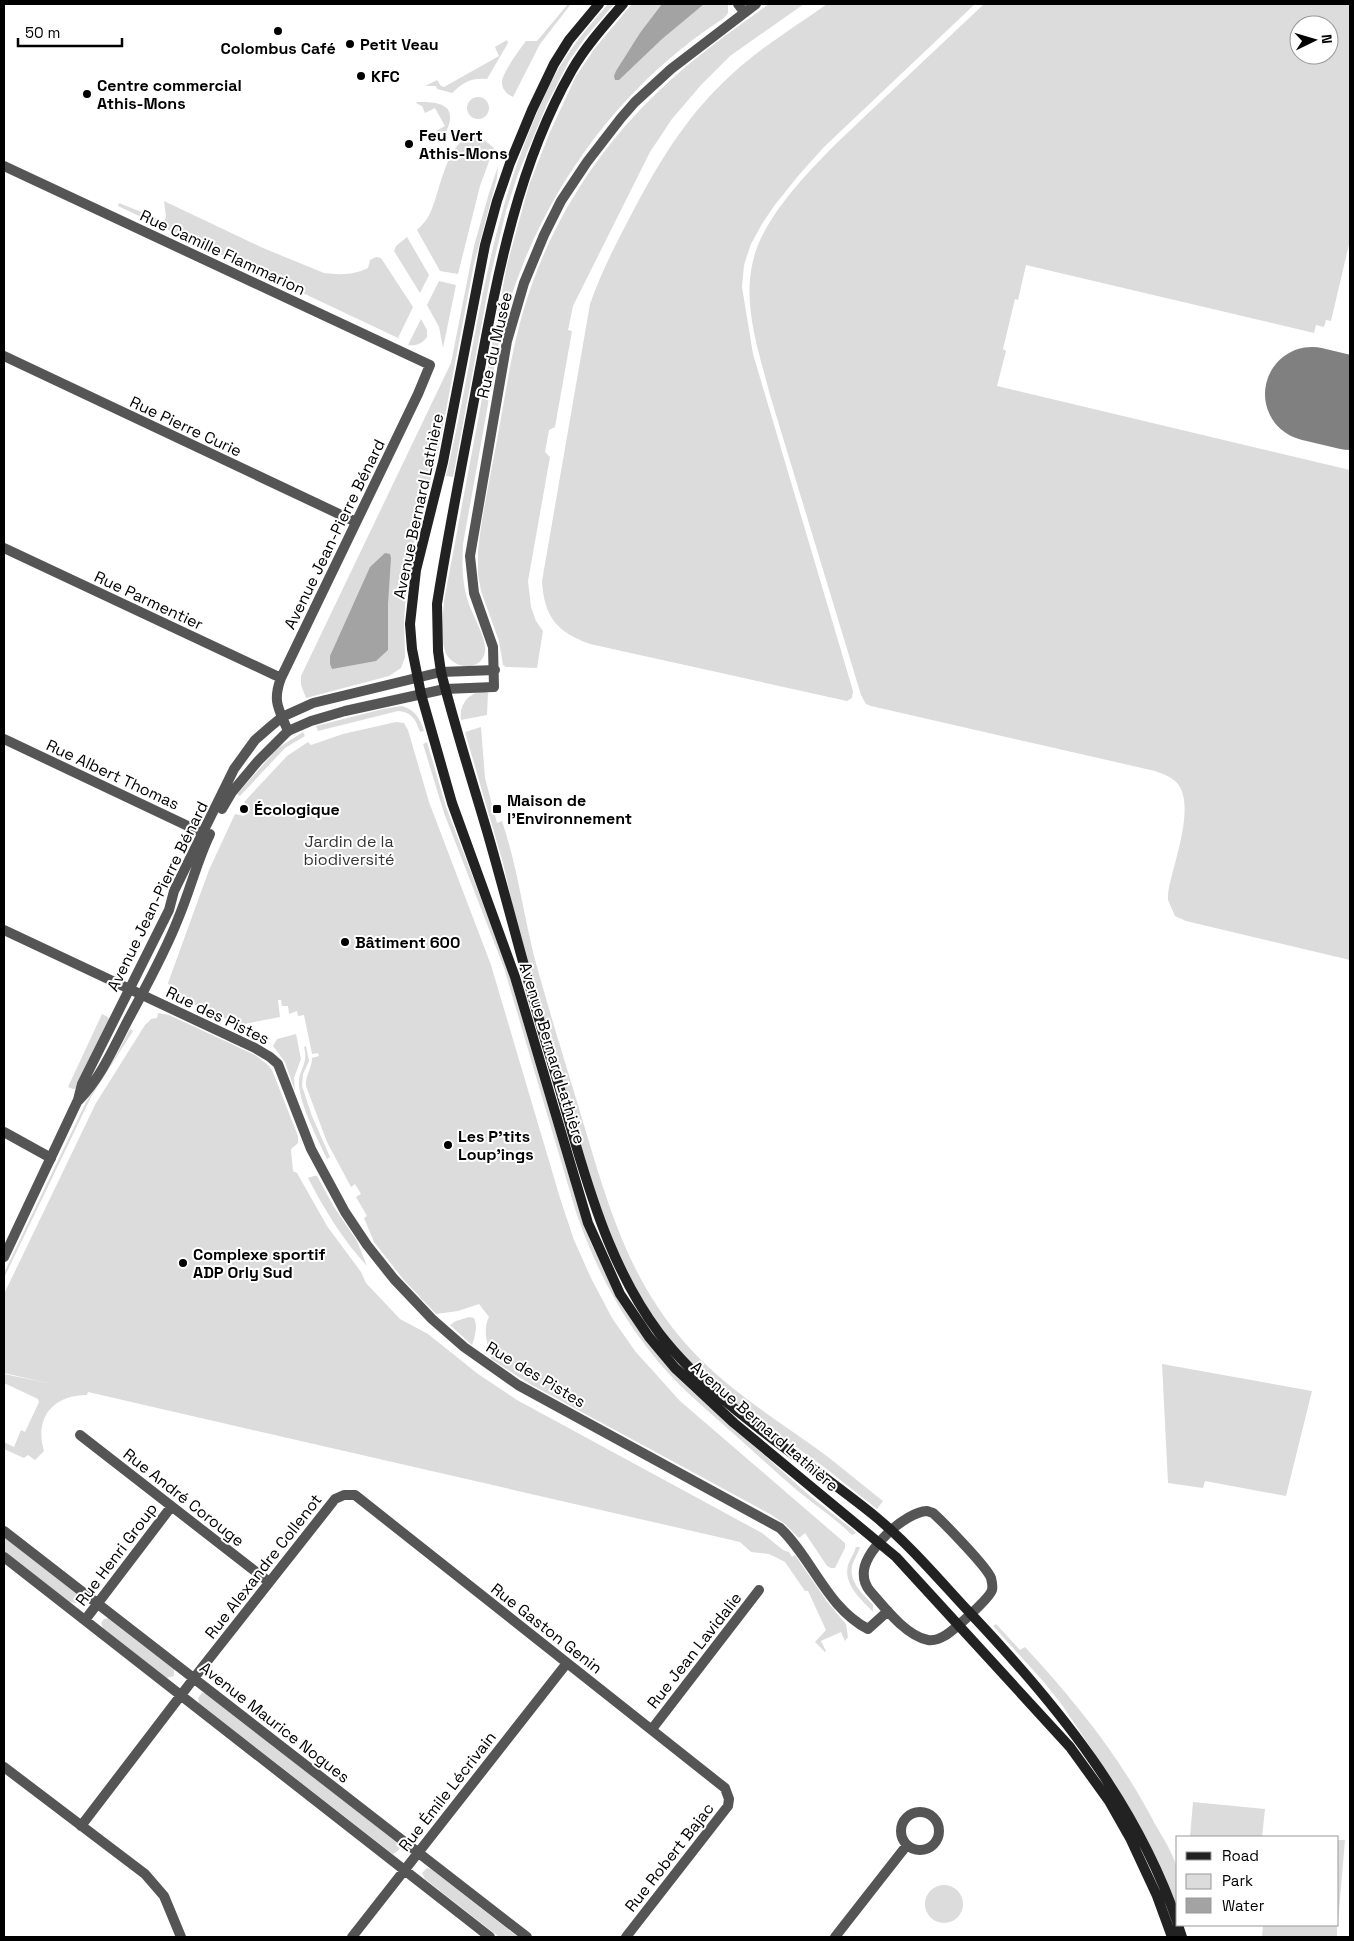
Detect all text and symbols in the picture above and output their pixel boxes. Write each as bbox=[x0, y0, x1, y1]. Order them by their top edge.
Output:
scale bar bbox=[18, 15, 121, 47]
north arrow bbox=[1289, 15, 1339, 65]
text: 50 m bbox=[25, 23, 60, 42]
marker: Colombus Café bbox=[272, 25, 284, 37]
text: N bbox=[1318, 33, 1336, 44]
place label: Petit Veau bbox=[360, 34, 439, 55]
place label: Colombus Café bbox=[220, 38, 336, 59]
marker: Petit Veau bbox=[344, 38, 356, 50]
place label: KFC bbox=[371, 66, 400, 87]
marker: KFC bbox=[355, 70, 367, 82]
place label: Centre commercial Athis-Mons bbox=[97, 75, 242, 114]
marker: Centre commercial Athis-Mons bbox=[81, 88, 93, 100]
place label: Feu Vert Athis-Mons bbox=[419, 125, 508, 164]
marker: Feu Vert Athis-Mons bbox=[403, 138, 415, 150]
street label: Rue Camille Flammarion bbox=[137, 205, 309, 300]
street label: Rue du Musée bbox=[472, 290, 517, 400]
street label: Rue Pierre Curie bbox=[126, 391, 245, 462]
street label: Avenue Bernard Lathière bbox=[389, 411, 448, 601]
street label: Avenue Jean-Pierre Bénard bbox=[279, 436, 390, 633]
street label: Rue Parmentier bbox=[91, 566, 207, 635]
street label: Rue Albert Thomas bbox=[43, 734, 183, 815]
place label: Maison de l'Environnement bbox=[507, 790, 632, 829]
street label: Avenue Jean-Pierre Bénard bbox=[102, 798, 213, 995]
place label: Écologique bbox=[254, 799, 340, 820]
marker: Écologique bbox=[238, 803, 250, 815]
marker: Maison de l'Environnement bbox=[491, 803, 503, 815]
park label: Jardin de la biodiversité bbox=[304, 831, 394, 870]
place label: Bâtiment 600 bbox=[355, 932, 460, 953]
marker: Bâtiment 600 bbox=[339, 936, 351, 948]
street label: Avenue Bernard Lathière bbox=[515, 960, 590, 1147]
street label: Rue des Pistes bbox=[163, 981, 273, 1050]
place label: Les P'tits Loup'ings bbox=[458, 1126, 534, 1165]
marker: Les P'tits Loup'ings bbox=[442, 1139, 454, 1151]
place label: Complexe sportif ADP Orly Sud bbox=[193, 1244, 325, 1283]
marker: Complexe sportif ADP Orly Sud bbox=[177, 1257, 189, 1269]
street label: Rue des Pistes bbox=[482, 1336, 589, 1412]
street label: Avenue Bernard Lathière bbox=[686, 1356, 843, 1496]
street label: Rue André Corouge bbox=[119, 1444, 249, 1551]
street label: Rue Alexandre Collenot bbox=[200, 1490, 327, 1643]
street label: Rue Henri Group bbox=[71, 1499, 162, 1610]
street label: Rue Gaston Genin bbox=[487, 1578, 607, 1678]
street label: Rue Jean Lavidalie bbox=[642, 1588, 746, 1713]
street label: Avenue Maurice Nogues bbox=[195, 1657, 354, 1788]
street label: Rue Émile Lécrivain bbox=[394, 1727, 501, 1856]
street label: Rue Robert Bajac bbox=[620, 1798, 719, 1916]
legend bbox=[1176, 1836, 1339, 1926]
text: Road bbox=[1222, 1846, 1259, 1865]
text: Park bbox=[1222, 1871, 1253, 1890]
text: Water bbox=[1222, 1896, 1265, 1915]

